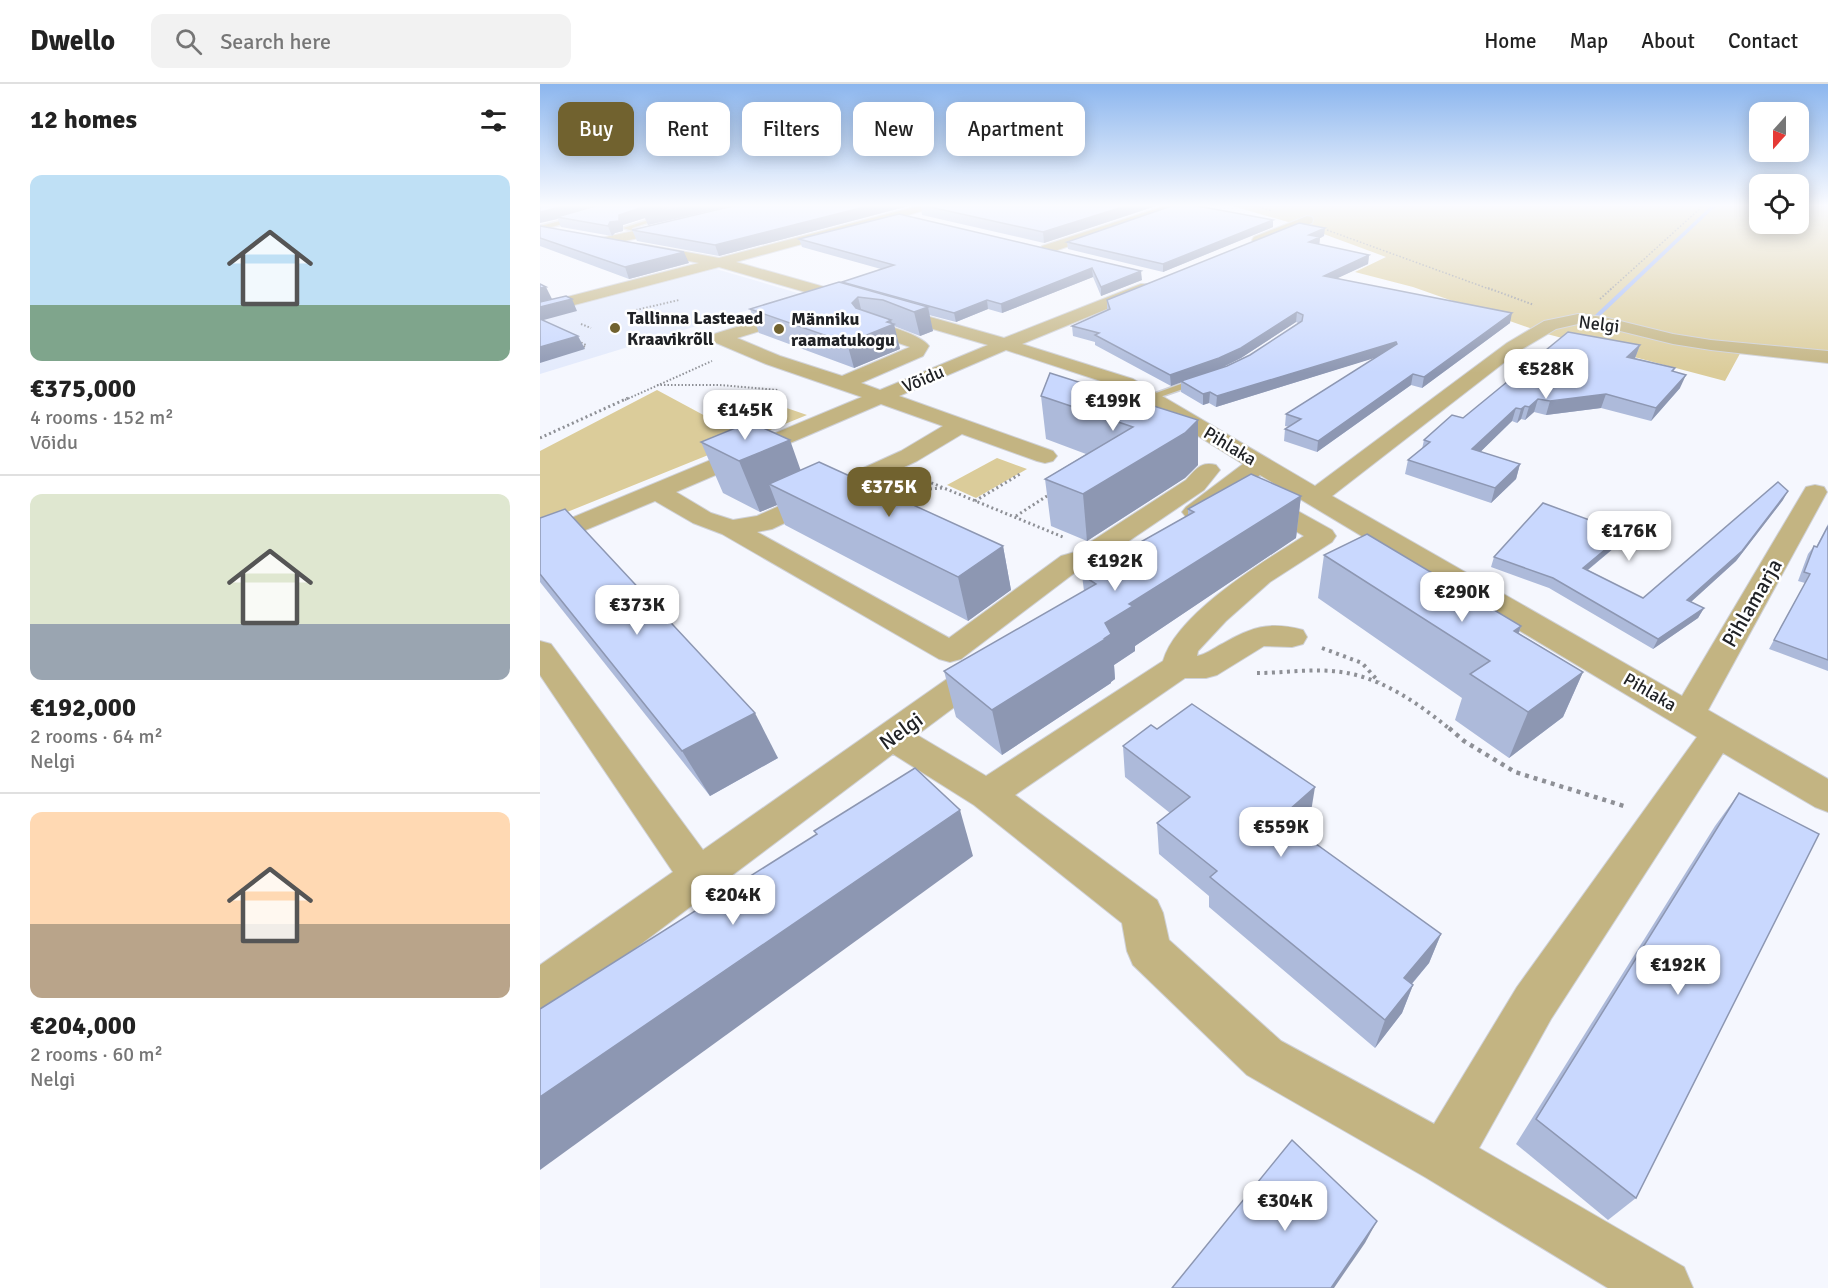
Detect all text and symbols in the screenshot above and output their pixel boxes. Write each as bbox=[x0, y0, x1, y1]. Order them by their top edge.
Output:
search box bbox=[151, 14, 571, 68]
text: Dwello bbox=[30, 24, 115, 58]
icon: search bbox=[172, 25, 205, 58]
text: Search here bbox=[220, 28, 331, 55]
text: Home bbox=[1484, 28, 1537, 54]
text: Map bbox=[1570, 28, 1608, 54]
text: About bbox=[1641, 28, 1695, 54]
text: Contact bbox=[1728, 28, 1798, 54]
chip: Buy bbox=[558, 102, 634, 156]
chip: Rent bbox=[646, 102, 730, 156]
chip: Filters bbox=[742, 102, 841, 156]
chip: New bbox=[853, 102, 934, 156]
chip: Apartment bbox=[946, 102, 1085, 156]
north arrow bbox=[1749, 102, 1809, 162]
map controls bbox=[1749, 102, 1809, 234]
text: 12 homes bbox=[30, 104, 137, 136]
icon: filters bbox=[477, 104, 510, 137]
button: locate bbox=[1749, 174, 1809, 234]
icon: home bbox=[216, 214, 324, 322]
place label: Tallinna Lasteaed Kraavikrõll bbox=[627, 307, 763, 350]
place label: Männiku raamatukogu bbox=[791, 308, 895, 351]
street label: Nelgi bbox=[1577, 311, 1621, 337]
marker: Tallinna Lasteaed Kraavikrõll bbox=[608, 321, 622, 335]
marker: Männiku raamatukogu bbox=[772, 322, 786, 336]
pin: €528K bbox=[1504, 349, 1588, 400]
text: €528K bbox=[1518, 356, 1574, 381]
street label: Võidu bbox=[899, 360, 947, 398]
text: €375,000 bbox=[30, 373, 136, 405]
pin: €199K bbox=[1071, 381, 1155, 432]
text: €199K bbox=[1085, 388, 1141, 413]
pin: €145K bbox=[703, 390, 787, 441]
text: €145K bbox=[717, 397, 773, 422]
text: 4 rooms · 152 m² bbox=[30, 405, 174, 430]
street label: Pihlaka bbox=[1200, 422, 1260, 470]
text: Võidu bbox=[30, 430, 78, 455]
pin: €375K bbox=[847, 467, 931, 518]
text: €375K bbox=[861, 474, 917, 499]
pin: €176K bbox=[1587, 511, 1671, 562]
text: €176K bbox=[1601, 518, 1657, 543]
icon: home bbox=[216, 533, 324, 641]
pin: €192K bbox=[1073, 541, 1157, 592]
text: €192K bbox=[1087, 548, 1143, 573]
street label: Pihlamarja bbox=[1716, 554, 1788, 652]
pin: €290K bbox=[1420, 572, 1504, 623]
text: €290K bbox=[1434, 579, 1490, 604]
pin: €373K bbox=[595, 585, 679, 636]
text: €373K bbox=[609, 592, 665, 617]
street label: Pihlaka bbox=[1620, 668, 1680, 716]
text: €192,000 bbox=[30, 692, 136, 724]
street label: Nelgi bbox=[874, 707, 928, 755]
text: 2 rooms · 64 m² bbox=[30, 724, 163, 749]
text: Nelgi bbox=[30, 749, 75, 774]
pin: €559K bbox=[1239, 807, 1323, 858]
text: €559K bbox=[1253, 814, 1309, 839]
icon: home bbox=[216, 851, 324, 959]
pin: €204K bbox=[691, 875, 775, 926]
text: €204K bbox=[705, 882, 761, 907]
pin: €192K bbox=[1636, 945, 1720, 996]
text: €192K bbox=[1650, 952, 1706, 977]
text: €204,000 bbox=[30, 1010, 136, 1042]
text: 2 rooms · 60 m² bbox=[30, 1042, 163, 1067]
text: Nelgi bbox=[30, 1067, 75, 1092]
pin: €304K bbox=[1243, 1181, 1327, 1232]
text: €304K bbox=[1257, 1188, 1313, 1213]

